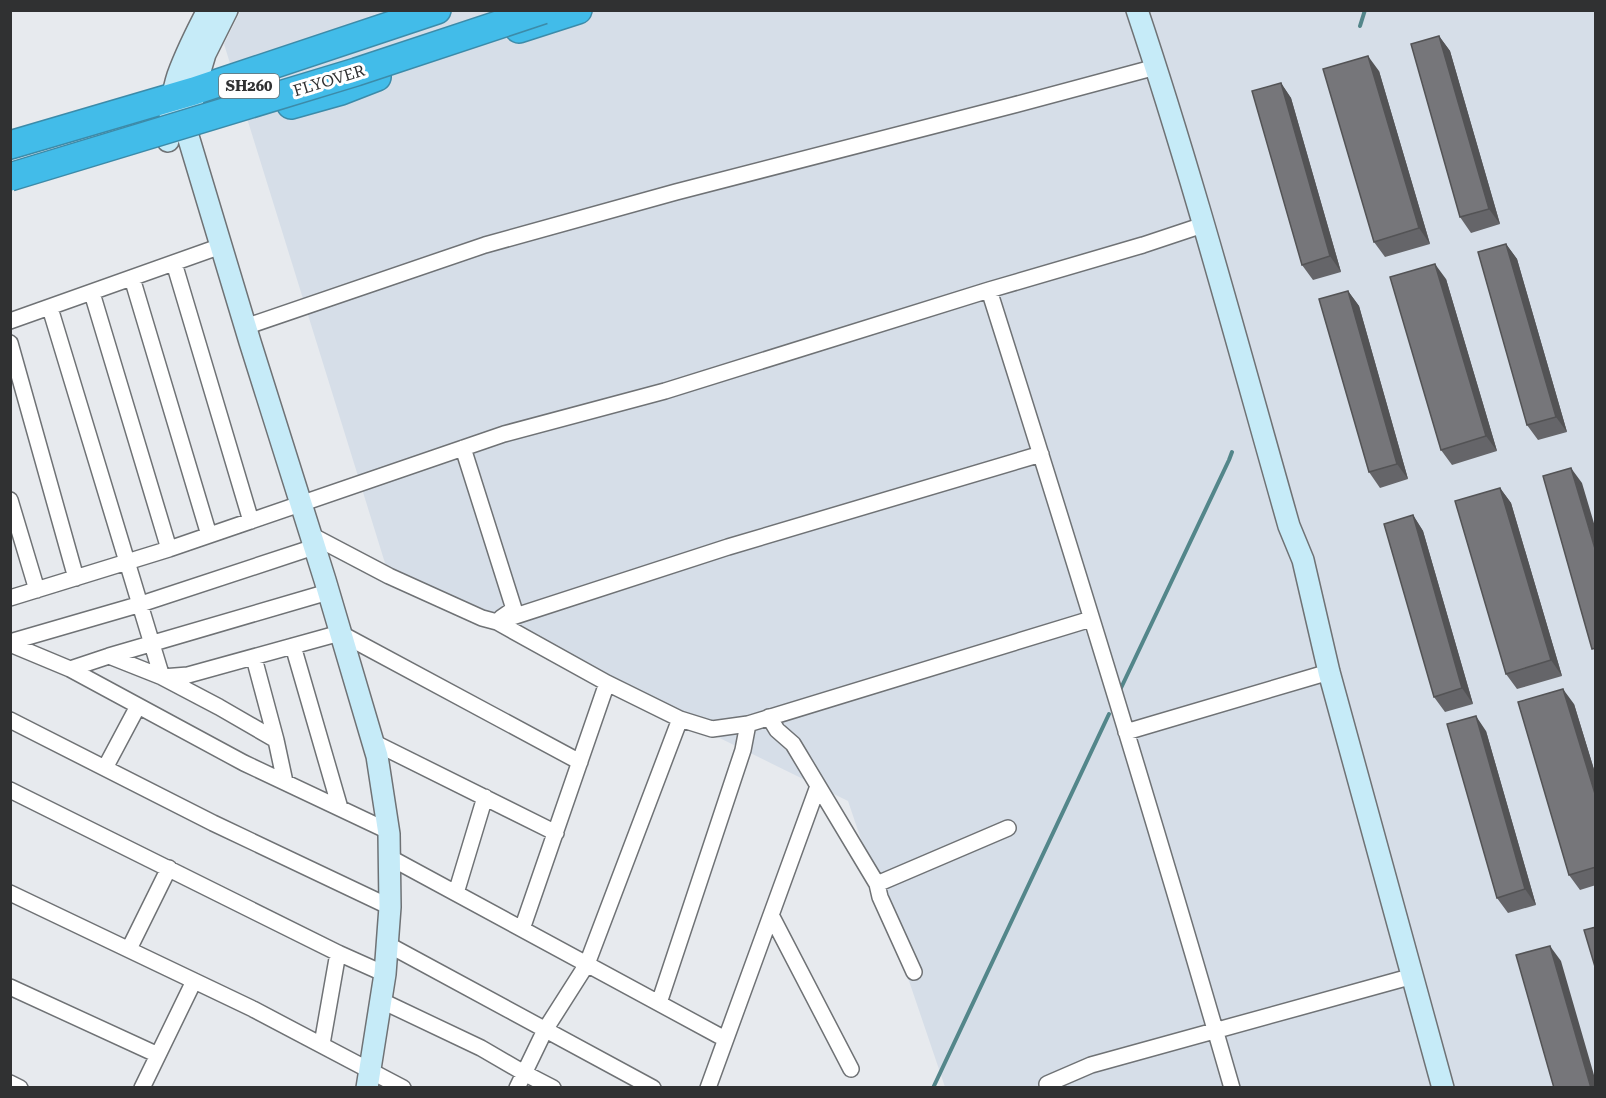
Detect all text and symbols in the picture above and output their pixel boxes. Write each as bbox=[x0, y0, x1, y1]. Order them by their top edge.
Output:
street label: FLYOVER bbox=[291, 61, 367, 100]
road number: SH260 bbox=[219, 74, 279, 98]

